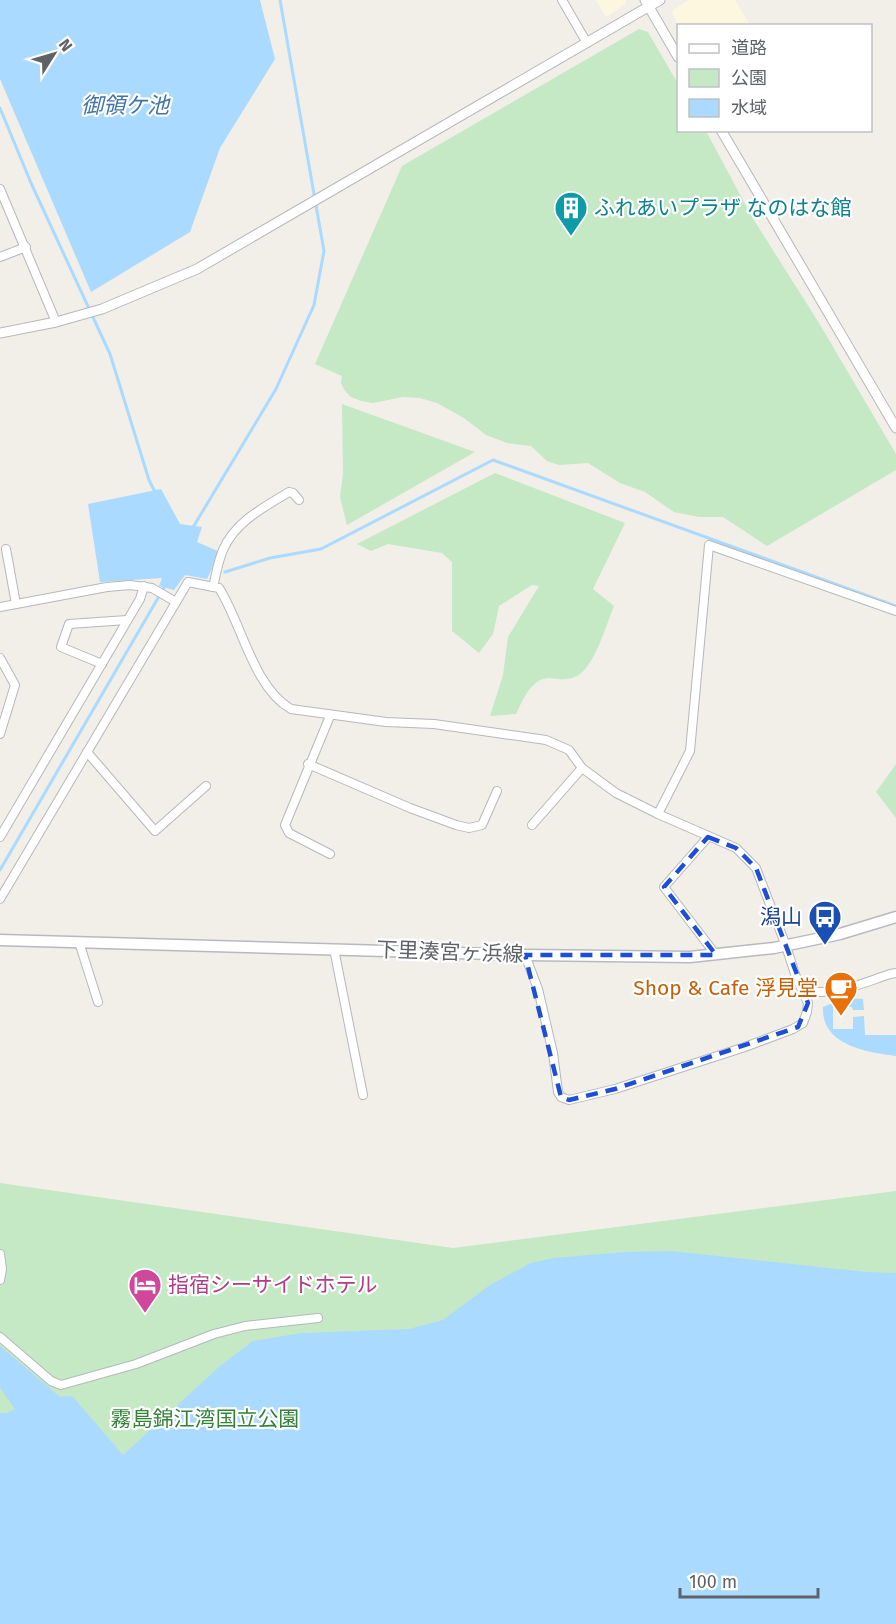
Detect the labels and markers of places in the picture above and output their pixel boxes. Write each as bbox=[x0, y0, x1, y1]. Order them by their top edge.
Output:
building icon: ふれあいプラザ なのはな館 bbox=[553, 190, 589, 237]
place label: ふれあいプラザ なのはな館 bbox=[594, 195, 852, 221]
bus stop icon: 潟山 bbox=[807, 899, 843, 946]
place label: 潟山 bbox=[760, 904, 802, 930]
cafe icon: Shop & Cafe 浮見堂 bbox=[823, 970, 859, 1017]
place label: Shop & Cafe 浮見堂 bbox=[633, 975, 818, 1001]
hotel icon: 指宿シーサイドホテル bbox=[127, 1267, 163, 1314]
place label: 指宿シーサイドホテル bbox=[168, 1272, 378, 1298]

